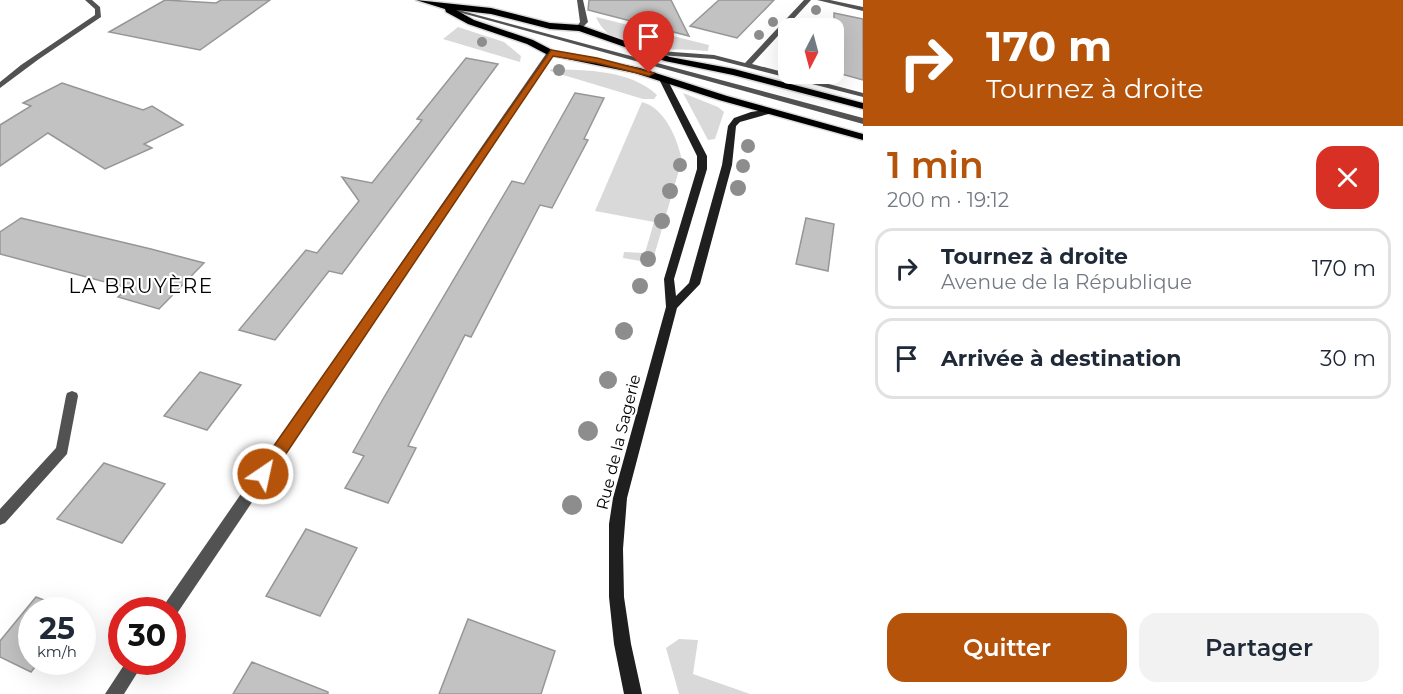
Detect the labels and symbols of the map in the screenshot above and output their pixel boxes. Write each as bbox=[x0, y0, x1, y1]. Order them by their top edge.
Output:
pin bbox=[623, 11, 674, 73]
north arrow bbox=[778, 18, 844, 84]
district label: LA BRUYÈRE bbox=[68, 274, 214, 298]
street label: Rue de la Sagerie bbox=[592, 372, 645, 512]
position arrow bbox=[231, 442, 295, 506]
speed limit sign: 30 bbox=[108, 597, 186, 675]

